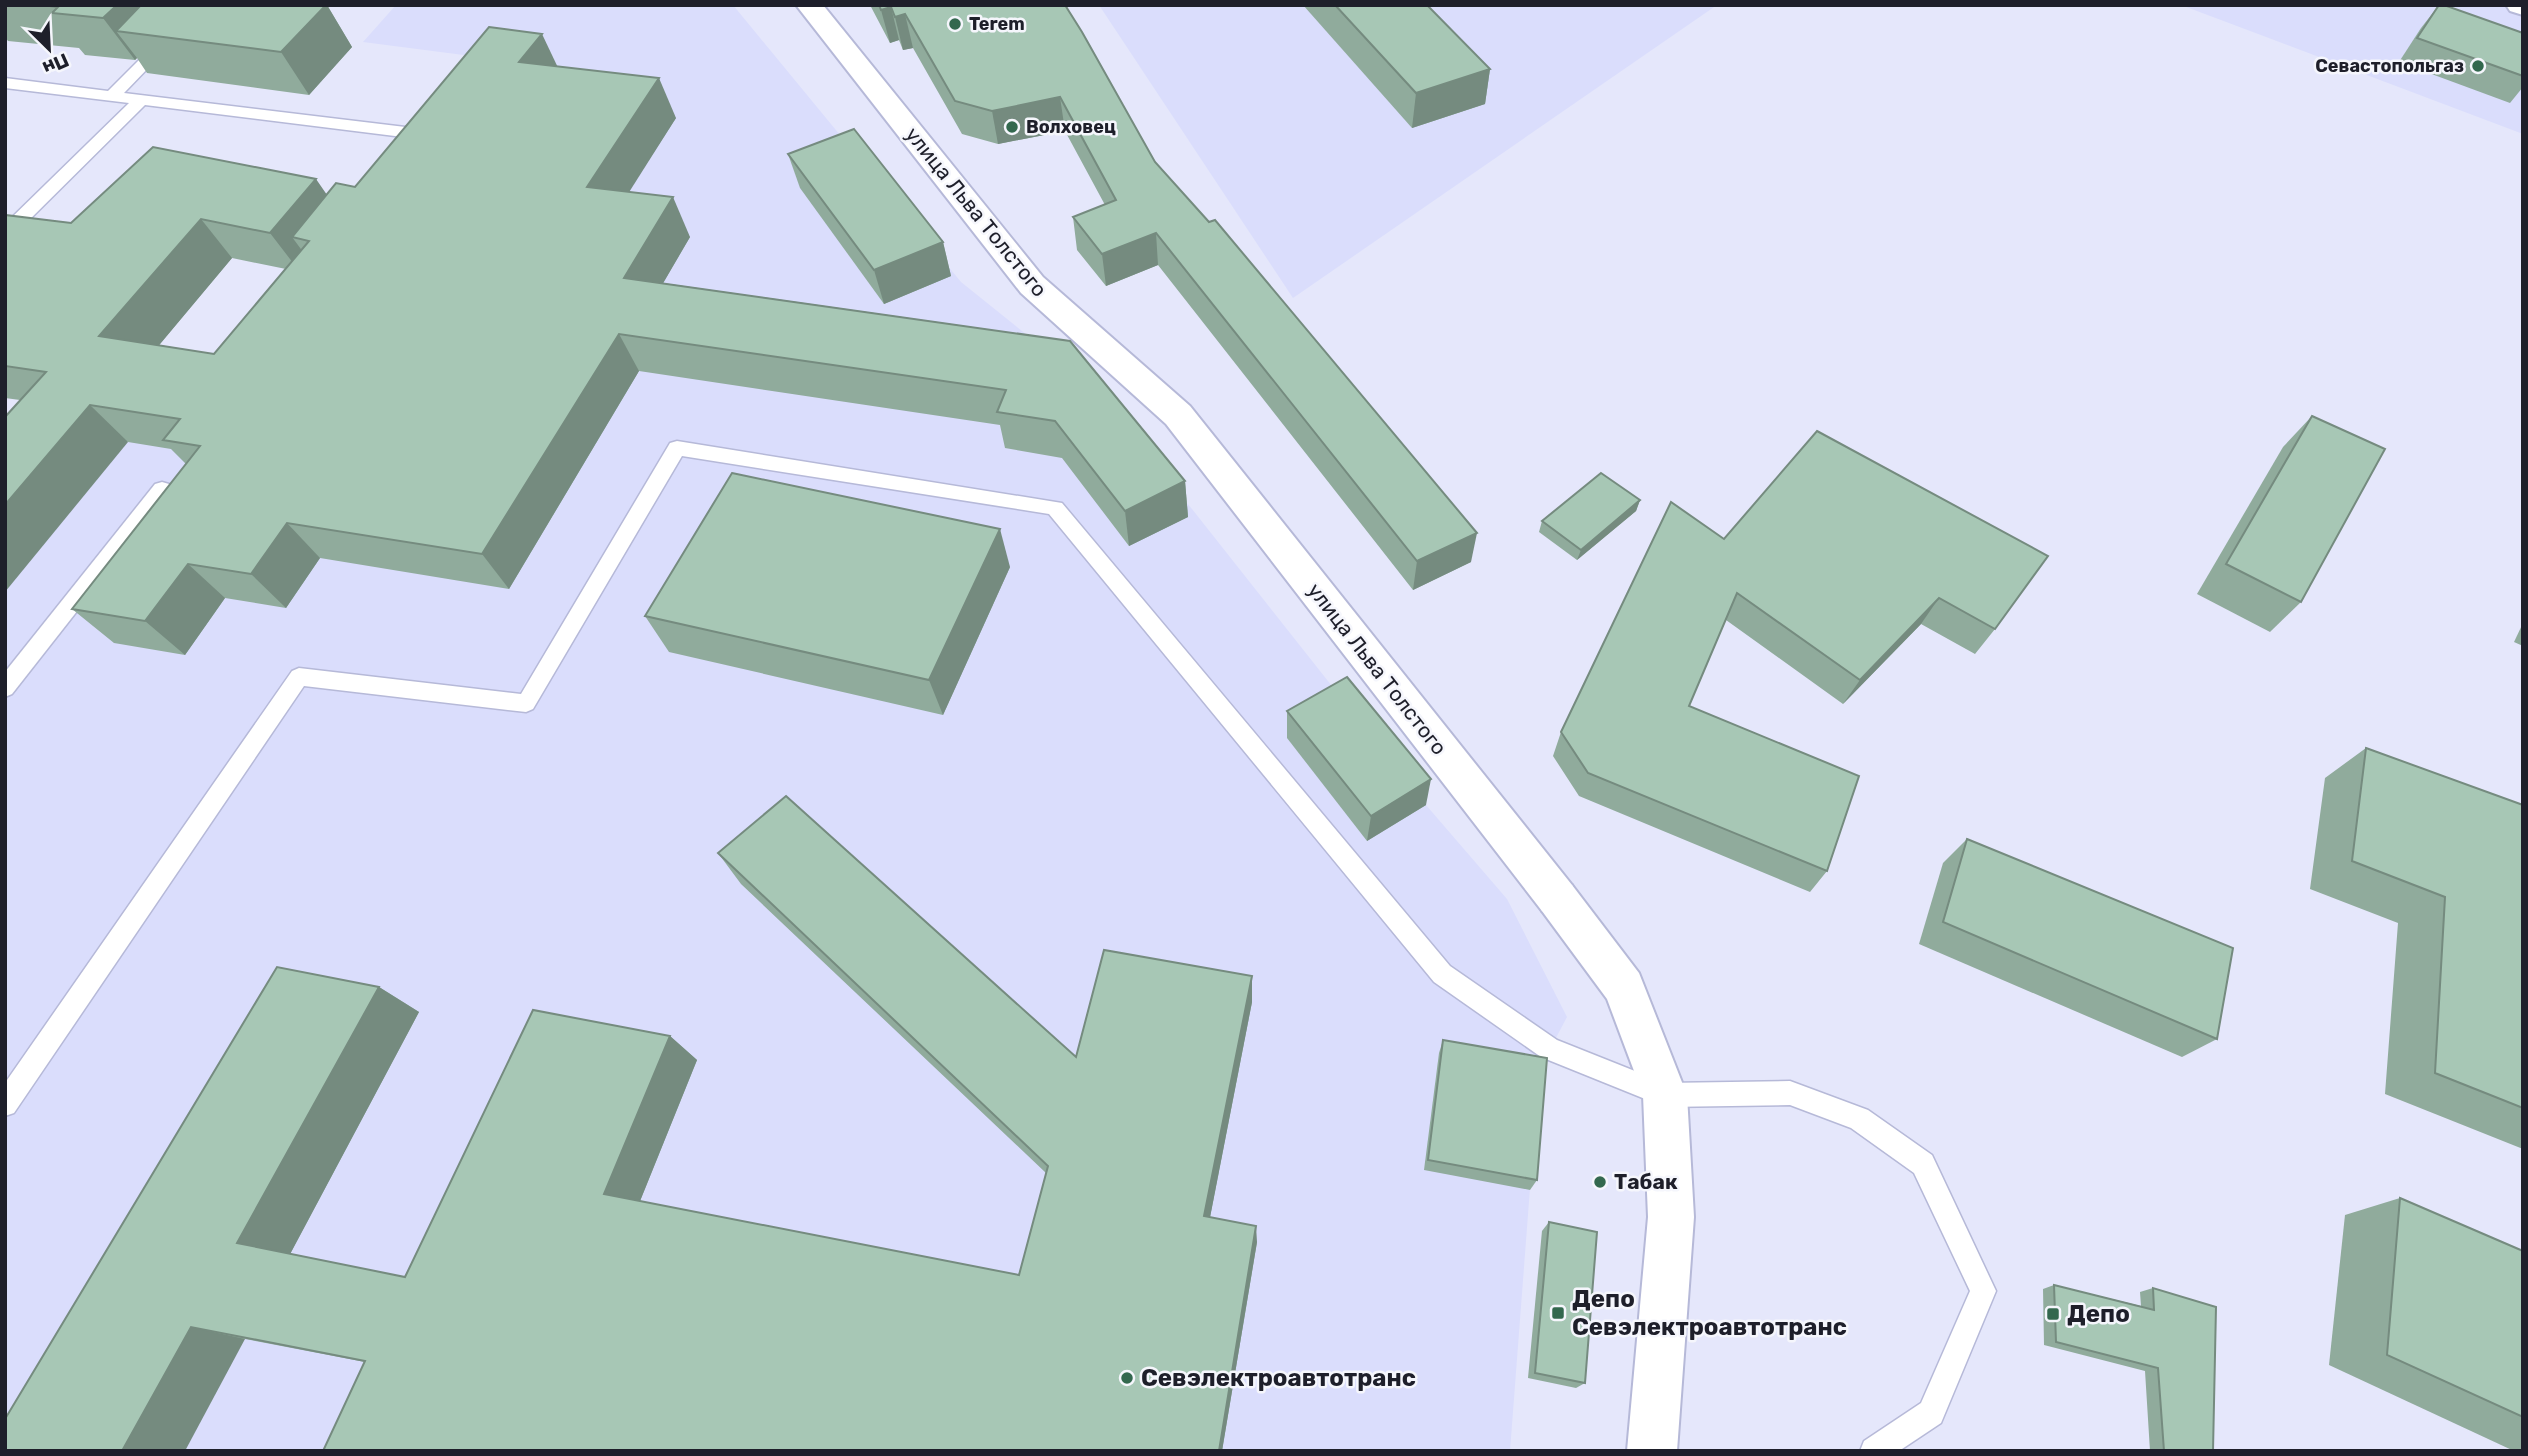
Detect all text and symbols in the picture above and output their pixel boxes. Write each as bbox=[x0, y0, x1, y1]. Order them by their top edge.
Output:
place label: Terem bbox=[969, 13, 1025, 35]
north arrow bbox=[14, 14, 84, 84]
marker: Terem bbox=[947, 16, 963, 32]
text: Пн bbox=[39, 48, 72, 80]
place label: Севастопольгаз bbox=[2315, 55, 2464, 77]
marker: Севастопольгаз bbox=[2470, 58, 2486, 74]
place label: Волховец bbox=[1026, 116, 1116, 138]
marker: Волховец bbox=[1004, 119, 1020, 135]
street label: улица Льва Толстого bbox=[900, 122, 1052, 301]
street label: улица Льва Толстого bbox=[1303, 578, 1452, 759]
place label: Табак bbox=[1614, 1169, 1678, 1194]
marker: Табак bbox=[1592, 1174, 1608, 1190]
place label: Депо Севэлектроавтотранс bbox=[1572, 1285, 1847, 1341]
place label: Депо bbox=[2067, 1300, 2130, 1328]
marker: Депо Севэлектроавтотранс bbox=[1550, 1305, 1566, 1321]
marker: Депо bbox=[2045, 1306, 2061, 1322]
place label: Севэлектроавтотранс bbox=[1141, 1364, 1416, 1392]
marker: Севэлектроавтотранс bbox=[1119, 1370, 1135, 1386]

